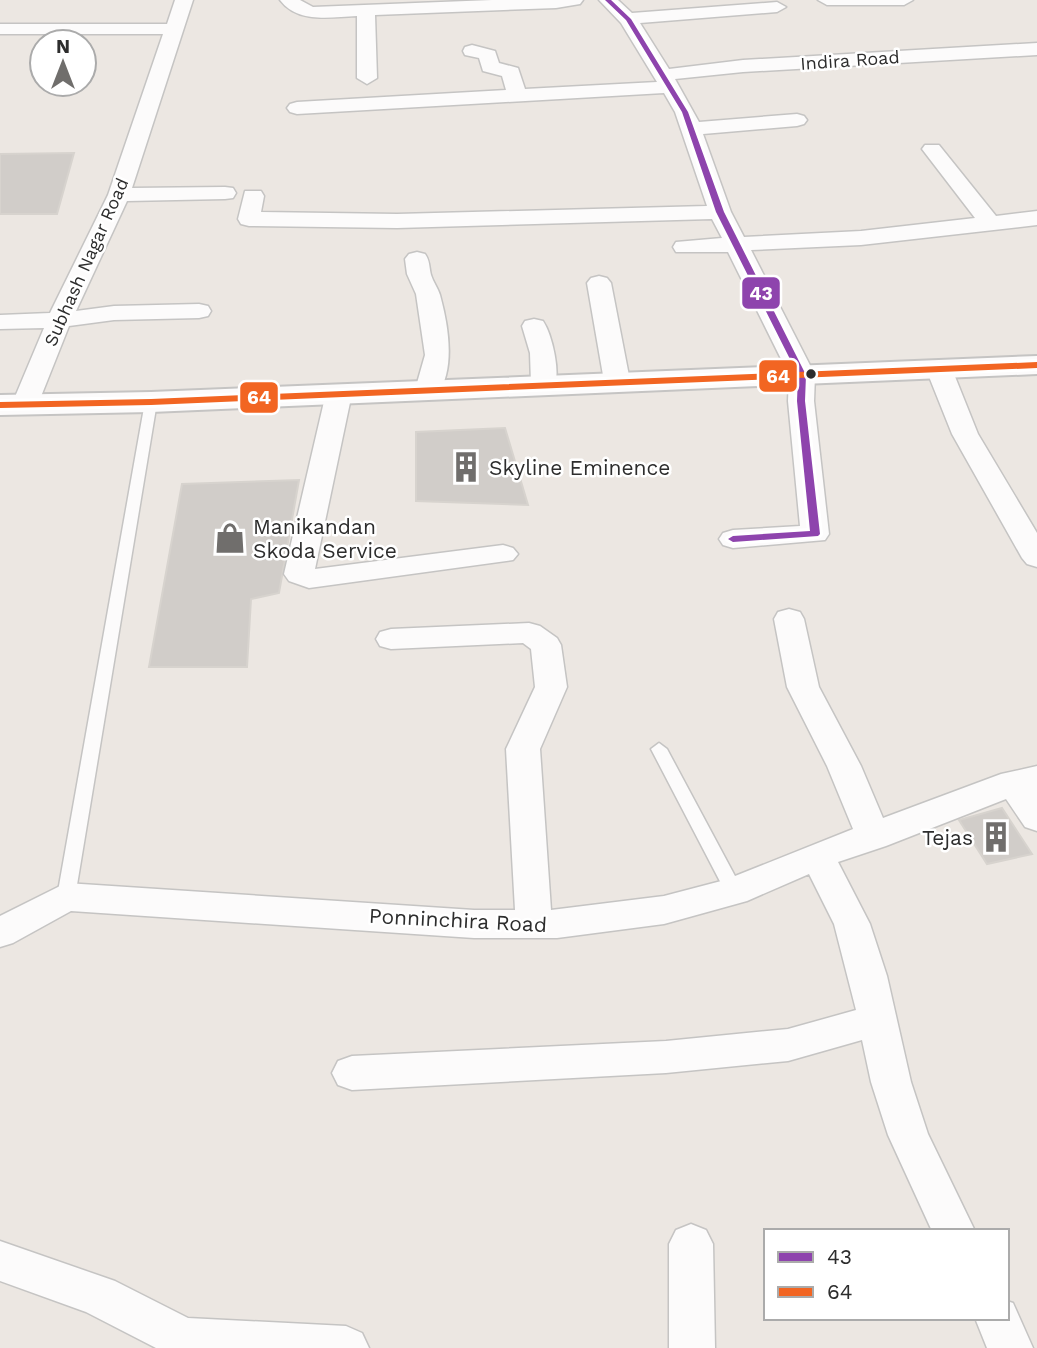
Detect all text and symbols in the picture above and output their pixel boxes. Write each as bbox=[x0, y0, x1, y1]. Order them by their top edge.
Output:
north arrow bbox=[28, 28, 98, 98]
text: N bbox=[56, 35, 70, 58]
street label: Indira Road bbox=[800, 46, 900, 74]
street label: Subhash Nagar Road bbox=[39, 175, 133, 349]
line badge: 43 bbox=[741, 276, 781, 310]
text: 43 bbox=[749, 282, 773, 305]
line badge: 64 bbox=[758, 359, 798, 393]
text: 64 bbox=[766, 365, 790, 388]
unlabelled marker bbox=[804, 367, 818, 381]
line badge: 64 bbox=[239, 381, 279, 414]
text: 64 bbox=[247, 386, 271, 409]
building icon: Skyline Eminence bbox=[449, 450, 483, 484]
place label: Skyline Eminence bbox=[489, 455, 670, 480]
place label: Manikandan Skoda Service bbox=[253, 514, 397, 563]
shop icon: Manikandan Skoda Service bbox=[213, 521, 247, 555]
building icon: Tejas bbox=[979, 820, 1013, 854]
place label: Tejas bbox=[922, 825, 973, 850]
street label: Ponninchira Road bbox=[368, 903, 548, 937]
legend bbox=[764, 1229, 1009, 1320]
text: 43 bbox=[827, 1244, 852, 1269]
text: 64 bbox=[827, 1279, 853, 1304]

